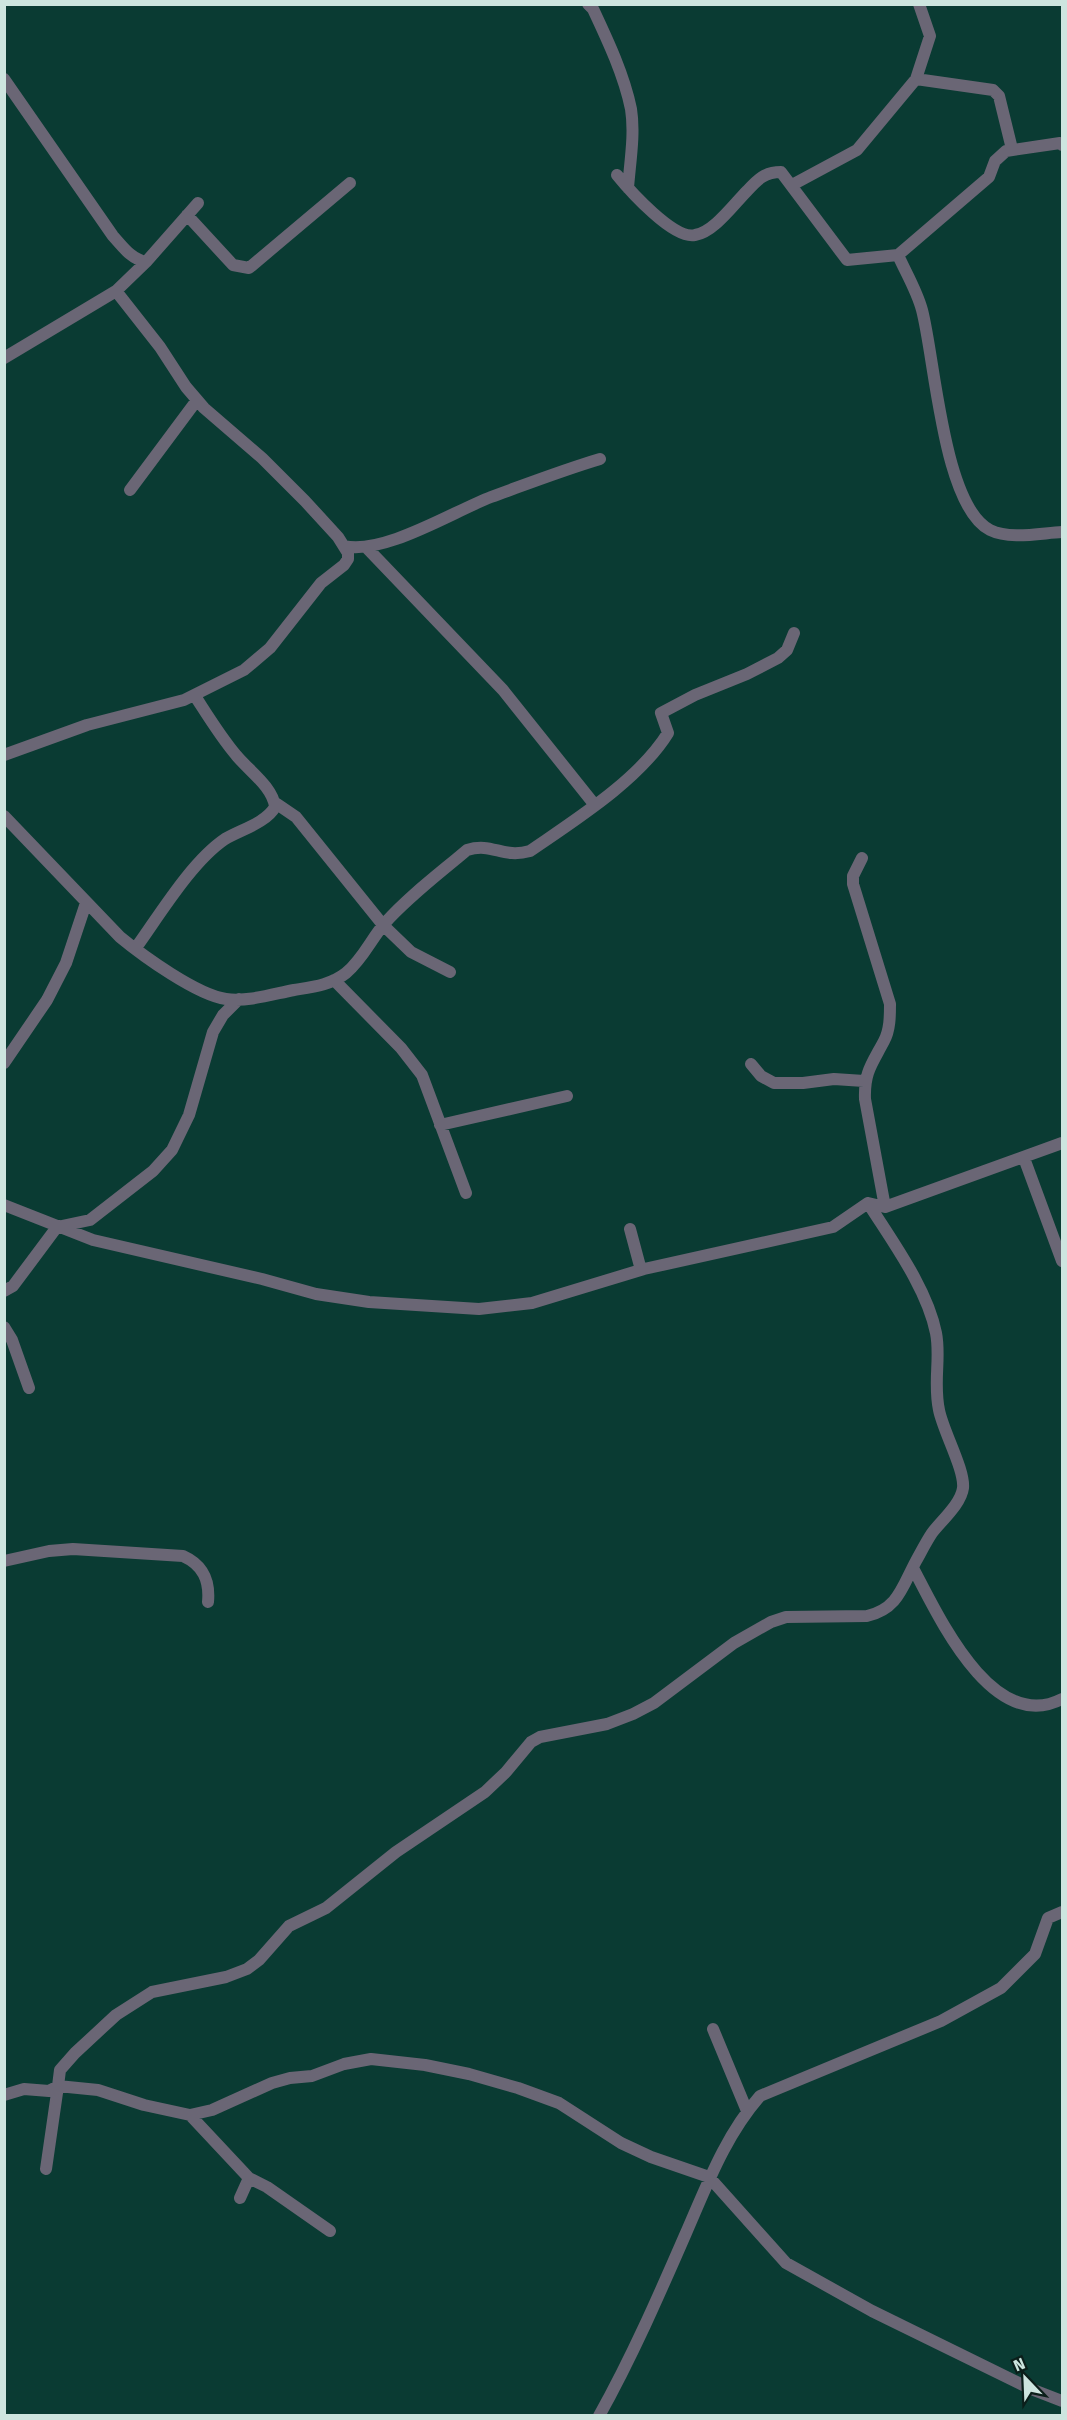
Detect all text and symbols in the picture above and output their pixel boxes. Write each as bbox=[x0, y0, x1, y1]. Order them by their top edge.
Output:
north arrow bbox=[995, 2348, 1055, 2408]
text: N bbox=[1011, 2354, 1028, 2375]

